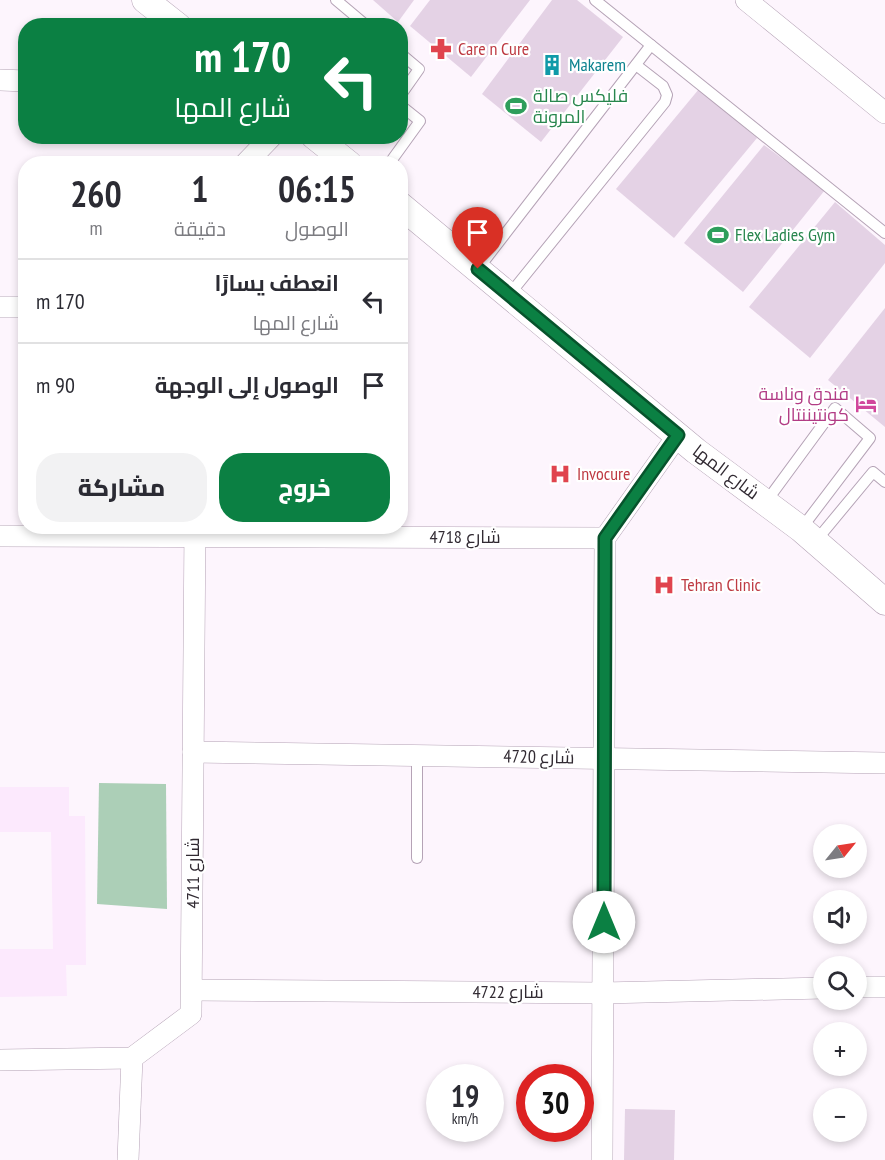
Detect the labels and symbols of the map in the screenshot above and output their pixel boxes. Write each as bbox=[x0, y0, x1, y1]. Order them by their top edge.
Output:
pharmacy icon: Care n Cure bbox=[429, 37, 453, 61]
place label: Care n Cure bbox=[458, 37, 529, 60]
building icon: Makarem bbox=[540, 53, 564, 77]
place label: Makarem bbox=[569, 53, 626, 76]
place label: فليكس صالة المرونة bbox=[533, 84, 628, 128]
sports icon: فليكس صالة المرونة bbox=[504, 94, 528, 118]
pin bbox=[452, 207, 503, 269]
sports icon: Flex Ladies Gym bbox=[706, 223, 730, 247]
place label: Flex Ladies Gym bbox=[735, 223, 835, 246]
place label: فندق وناسة كونتيننتال bbox=[759, 382, 849, 426]
hotel icon: فندق وناسة كونتيننتال bbox=[854, 392, 878, 416]
street label: شارع المها bbox=[688, 439, 764, 505]
hospital icon: Invocure bbox=[548, 462, 572, 486]
place label: Invocure bbox=[577, 462, 630, 485]
street label: 4718 شارع bbox=[429, 525, 501, 549]
hospital icon: Tehran Clinic bbox=[652, 573, 676, 597]
place label: Tehran Clinic bbox=[681, 573, 762, 596]
street label: 4720 شارع bbox=[503, 744, 575, 770]
north arrow bbox=[813, 824, 867, 878]
street label: 4711 شارع bbox=[181, 837, 205, 909]
position arrow bbox=[572, 890, 636, 954]
street label: شارع 4722 bbox=[472, 980, 544, 1004]
speed limit sign: 30 bbox=[516, 1064, 594, 1142]

